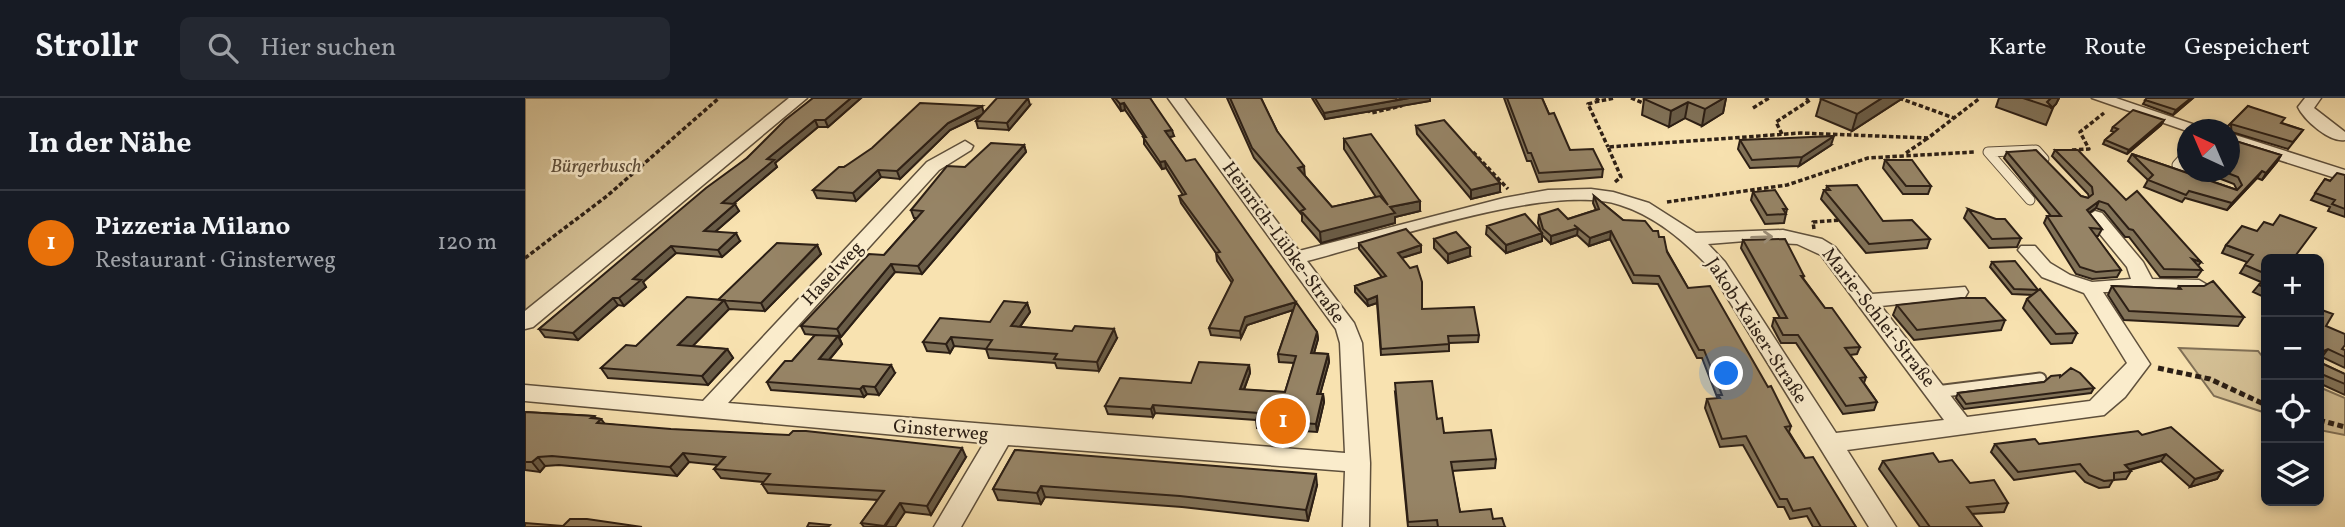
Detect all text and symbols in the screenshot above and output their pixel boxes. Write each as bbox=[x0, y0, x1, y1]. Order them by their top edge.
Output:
search box bbox=[180, 17, 670, 80]
text: Strollr bbox=[35, 25, 138, 71]
icon: search bbox=[204, 29, 242, 67]
text: Hier suchen bbox=[260, 30, 396, 66]
text: Karte bbox=[1989, 31, 2046, 65]
text: Route bbox=[2084, 31, 2146, 65]
text: Gespeichert bbox=[2184, 31, 2310, 65]
north arrow bbox=[2177, 119, 2240, 182]
text: In der Nähe bbox=[28, 123, 192, 165]
park label: Bürgerbusch bbox=[550, 154, 642, 180]
street label: Heinrich-Lübke-Straße bbox=[1215, 157, 1351, 329]
text: Pizzeria Milano bbox=[95, 209, 290, 245]
text: 1 bbox=[46, 227, 56, 259]
text: 120 m bbox=[437, 227, 497, 259]
one-way arrow bbox=[1750, 230, 1773, 244]
street label: Haselweg bbox=[796, 236, 870, 312]
street label: Marie-Schlei-Straße bbox=[1815, 243, 1941, 393]
text: Restaurant · Ginsterweg bbox=[95, 245, 336, 277]
street label: Jakob-Kaiser-Straße bbox=[1699, 253, 1813, 409]
map controls bbox=[2261, 254, 2324, 506]
button: + bbox=[2261, 254, 2324, 317]
button: − bbox=[2261, 317, 2324, 380]
your location bbox=[1709, 356, 1743, 390]
button: locate bbox=[2261, 380, 2324, 443]
pin: 1 bbox=[1260, 395, 1306, 447]
street label: Ginsterweg bbox=[892, 414, 990, 448]
button: layers bbox=[2261, 443, 2324, 506]

